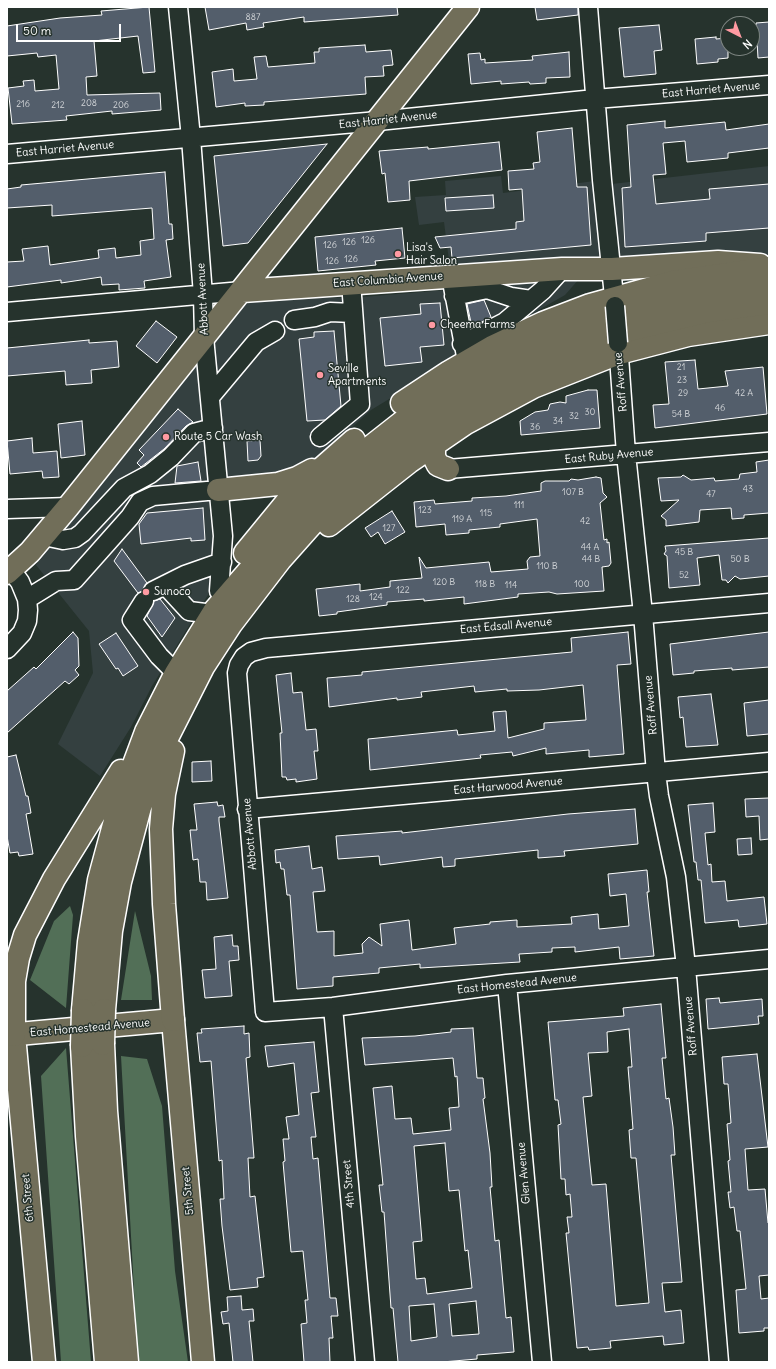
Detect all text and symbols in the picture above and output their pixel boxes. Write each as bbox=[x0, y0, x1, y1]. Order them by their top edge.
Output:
house number: 887 bbox=[246, 12, 260, 22]
scale bar bbox=[18, 16, 123, 42]
north arrow bbox=[720, 16, 760, 56]
text: 50 m bbox=[23, 23, 51, 38]
text: N bbox=[740, 36, 755, 52]
street label: East Harriet Avenue bbox=[661, 79, 761, 101]
house number: 208 bbox=[81, 98, 97, 108]
house number: 216 bbox=[16, 99, 30, 109]
house number: 212 bbox=[51, 100, 65, 110]
house number: 206 bbox=[113, 100, 129, 110]
street label: East Harriet Avenue bbox=[338, 108, 438, 132]
street label: East Harriet Avenue bbox=[15, 138, 115, 160]
house number: 126 bbox=[361, 235, 375, 245]
house number: 126 bbox=[342, 237, 356, 247]
house number: 126 bbox=[323, 240, 337, 250]
place label: Lisa's Hair Salon bbox=[406, 241, 457, 267]
marker: Lisa's Hair Salon bbox=[393, 249, 403, 259]
house number: 126 bbox=[344, 254, 358, 264]
house number: 126 bbox=[325, 256, 339, 266]
street label: Abbott Avenue bbox=[195, 263, 211, 335]
street label: East Columbia Avenue bbox=[333, 270, 443, 290]
place label: Cheema Farms bbox=[440, 318, 515, 332]
marker: Cheema Farms bbox=[427, 320, 437, 330]
street label: Roff Avenue bbox=[612, 352, 630, 412]
place label: Seville Apartments bbox=[328, 362, 386, 388]
house number: 21 bbox=[677, 362, 685, 372]
marker: Seville Apartments bbox=[315, 370, 325, 380]
house number: 23 bbox=[677, 375, 687, 385]
house number: 29 bbox=[678, 388, 688, 398]
house number: 42 A bbox=[735, 388, 753, 398]
house number: 46 bbox=[715, 403, 725, 413]
house number: 30 bbox=[584, 407, 596, 417]
house number: 54 B bbox=[672, 409, 690, 419]
house number: 32 bbox=[569, 411, 579, 421]
house number: 34 bbox=[553, 416, 563, 426]
house number: 36 bbox=[530, 422, 540, 432]
place label: Route 5 Car Wash bbox=[174, 430, 262, 444]
marker: Route 5 Car Wash bbox=[161, 432, 171, 442]
street label: East Ruby Avenue bbox=[564, 446, 654, 466]
house number: 43 bbox=[743, 484, 753, 494]
house number: 107 B bbox=[562, 487, 584, 497]
house number: 47 bbox=[706, 489, 716, 499]
house number: 111 bbox=[514, 500, 524, 510]
house number: 123 bbox=[418, 505, 432, 515]
house number: 115 bbox=[480, 508, 492, 518]
house number: 119 A bbox=[452, 514, 472, 524]
house number: 42 bbox=[580, 516, 590, 526]
house number: 127 bbox=[383, 523, 395, 533]
house number: 44 A bbox=[581, 542, 599, 552]
house number: 45 B bbox=[675, 547, 693, 557]
house number: 44 B bbox=[582, 554, 600, 564]
house number: 50 B bbox=[730, 554, 750, 564]
house number: 110 B bbox=[536, 561, 558, 571]
house number: 52 bbox=[679, 570, 689, 580]
house number: 120 B bbox=[433, 577, 455, 587]
house number: 118 B bbox=[475, 579, 495, 589]
house number: 100 bbox=[574, 579, 590, 589]
house number: 114 bbox=[505, 580, 517, 590]
place label: Sunoco bbox=[154, 585, 191, 599]
house number: 122 bbox=[396, 585, 410, 595]
marker: Sunoco bbox=[141, 587, 151, 597]
house number: 124 bbox=[369, 592, 383, 602]
house number: 128 bbox=[346, 594, 360, 604]
street label: East Edsall Avenue bbox=[459, 615, 553, 637]
street label: Roff Avenue bbox=[642, 675, 660, 735]
street label: East Harwood Avenue bbox=[453, 775, 563, 797]
street label: Abbott Avenue bbox=[240, 797, 260, 871]
street label: East Homestead Avenue bbox=[456, 971, 578, 997]
street label: Roff Avenue bbox=[682, 996, 700, 1056]
street label: East Homestead Avenue bbox=[30, 1016, 150, 1040]
street label: Glen Avenue bbox=[515, 1141, 533, 1205]
street label: 4th Street bbox=[340, 1159, 358, 1209]
street label: 5th Street bbox=[179, 1166, 197, 1216]
street label: 6th Street bbox=[19, 1173, 37, 1223]

